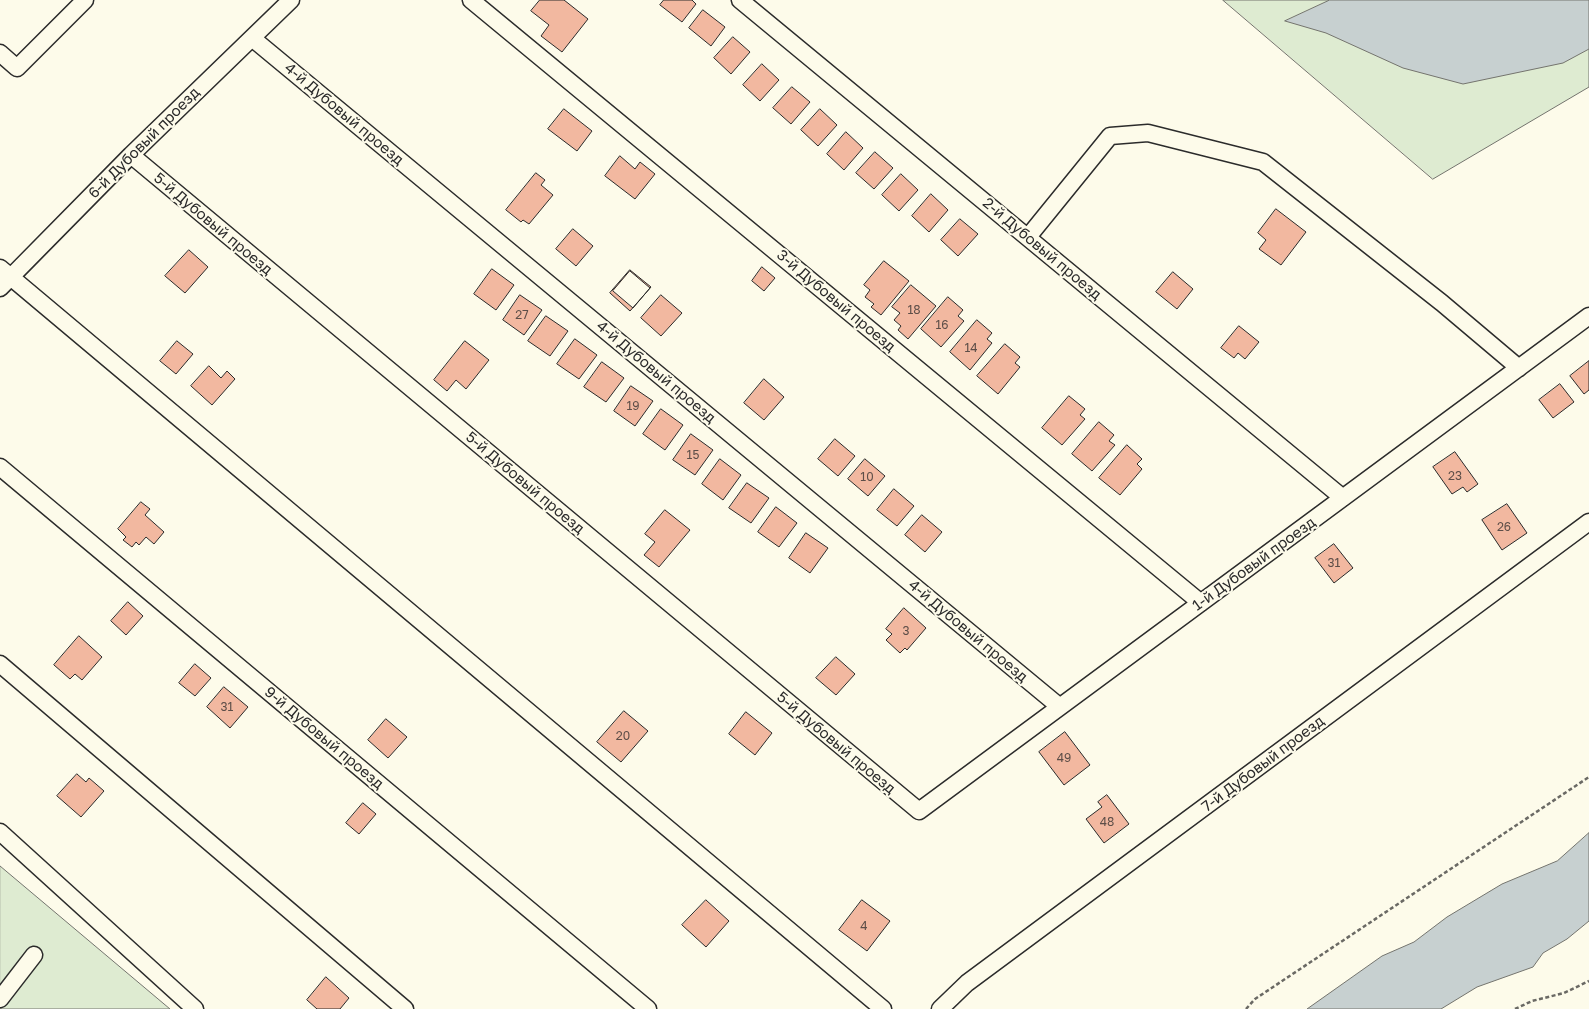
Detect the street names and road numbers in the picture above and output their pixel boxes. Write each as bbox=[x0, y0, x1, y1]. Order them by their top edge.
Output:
street label: 4-й Дубовый проезд bbox=[281, 59, 407, 169]
street label: 6-й Дубовый проезд bbox=[85, 84, 203, 202]
street label: 5-й Дубовый проезд bbox=[150, 169, 276, 279]
street label: 2-й Дубовый проезд bbox=[979, 194, 1105, 304]
street label: 3-й Дубовый проезд bbox=[773, 246, 899, 356]
street label: 4-й Дубовый проезд bbox=[593, 317, 719, 427]
street label: 5-й Дубовый проезд bbox=[462, 428, 588, 538]
street label: 1-й Дубовый проезд bbox=[1189, 513, 1319, 615]
street label: 4-й Дубовый проезд bbox=[905, 576, 1031, 686]
street label: 9-й Дубовый проезд bbox=[261, 683, 387, 793]
street label: 5-й Дубовый проезд bbox=[773, 688, 899, 798]
street label: 7-й Дубовый проезд bbox=[1198, 712, 1328, 816]

